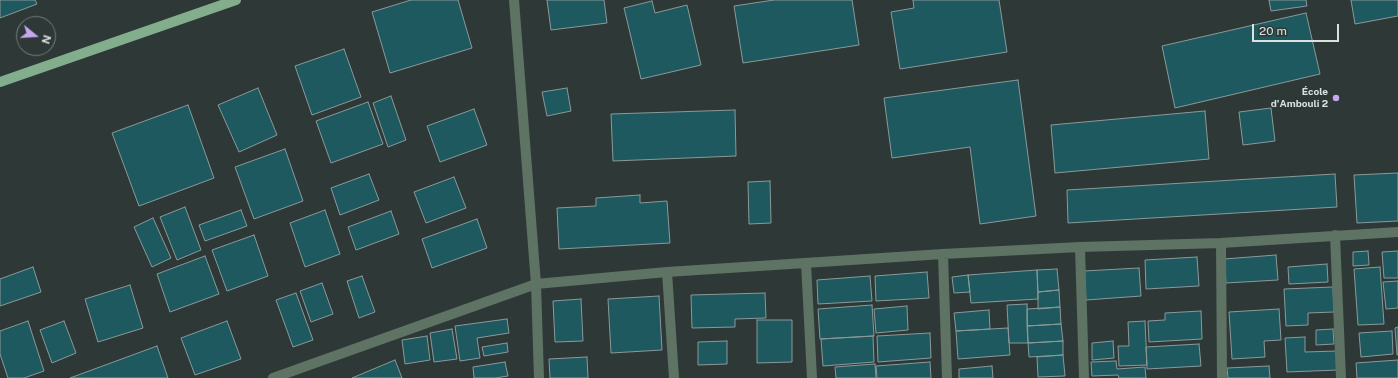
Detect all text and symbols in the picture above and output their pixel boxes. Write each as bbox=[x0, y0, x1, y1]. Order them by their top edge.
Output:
north arrow bbox=[16, 16, 56, 56]
scale bar bbox=[1254, 16, 1341, 42]
text: 20 m bbox=[1259, 24, 1287, 38]
text: N bbox=[39, 33, 54, 45]
place label: École d'Ambouli 2 bbox=[1271, 86, 1328, 110]
marker: École d'Ambouli 2 bbox=[1331, 93, 1341, 103]

